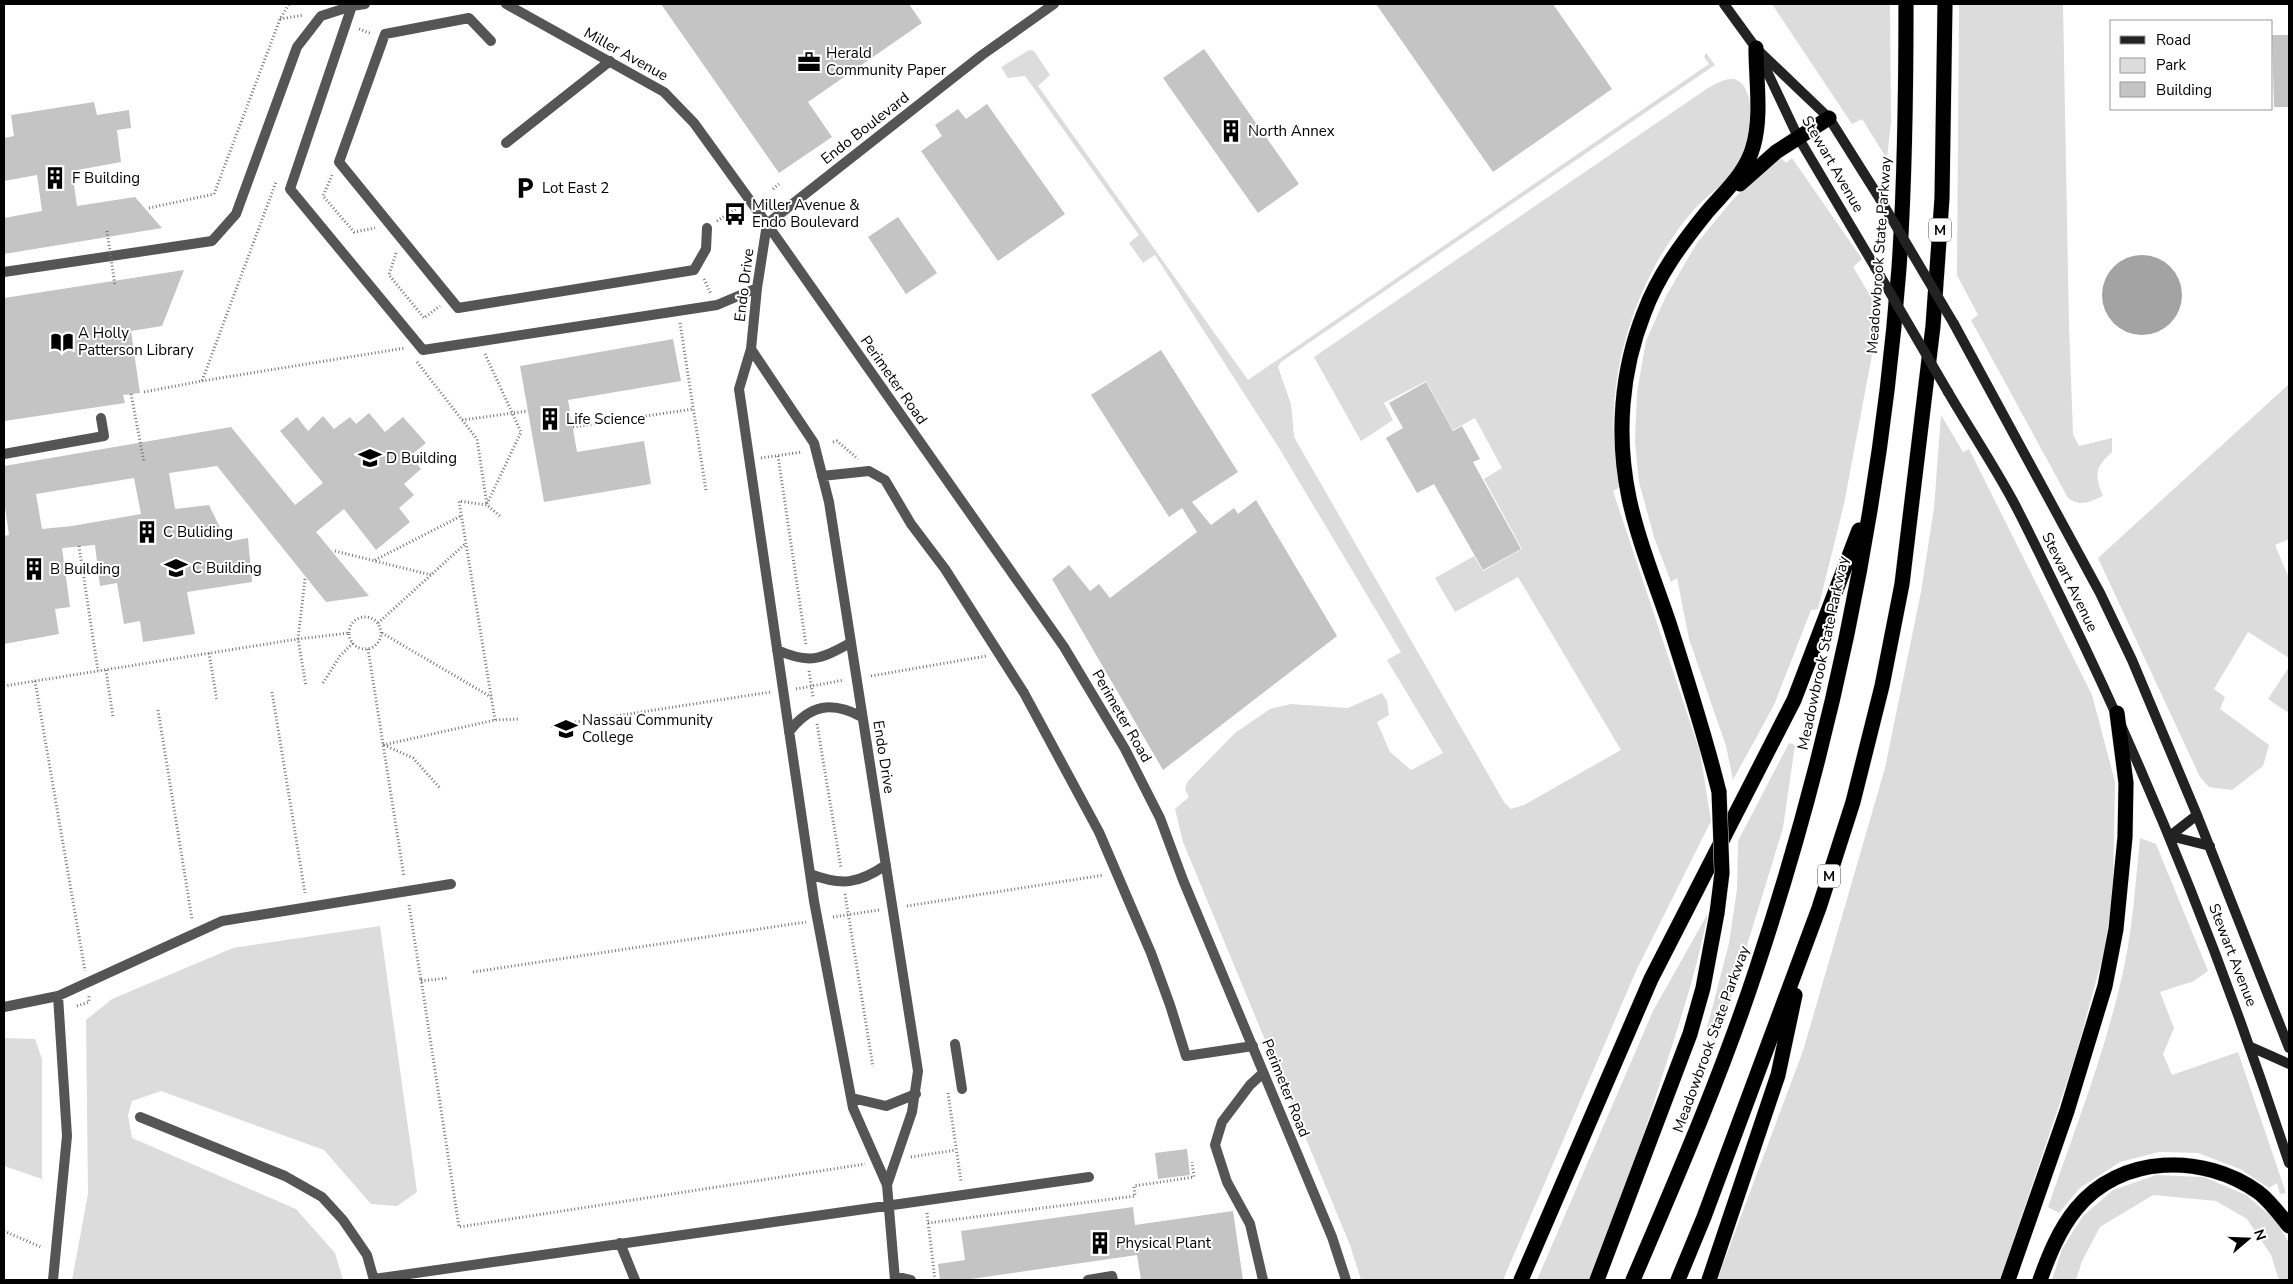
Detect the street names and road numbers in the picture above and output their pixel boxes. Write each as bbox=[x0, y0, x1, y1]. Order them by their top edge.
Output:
street label: Miller Avenue bbox=[580, 23, 672, 85]
street label: Endo Boulevard bbox=[817, 87, 913, 169]
street label: Stewart Avenue bbox=[1797, 112, 1869, 216]
street label: Meadowbrook State Parkway bbox=[1862, 155, 1896, 354]
road number: M bbox=[1929, 218, 1951, 242]
street label: Endo Drive bbox=[730, 247, 758, 323]
street label: Perimeter Road bbox=[856, 332, 932, 428]
street label: Stewart Avenue bbox=[2037, 529, 2103, 635]
street label: Meadowbrook State Parkway bbox=[1793, 554, 1853, 752]
street label: Perimeter Road bbox=[1087, 666, 1157, 766]
street label: Endo Drive bbox=[868, 719, 900, 795]
road number: M bbox=[1818, 864, 1840, 888]
street label: Stewart Avenue bbox=[2204, 901, 2262, 1009]
street label: Meadowbrook State Parkway bbox=[1668, 942, 1754, 1135]
street label: Perimeter Road bbox=[1257, 1036, 1315, 1140]

